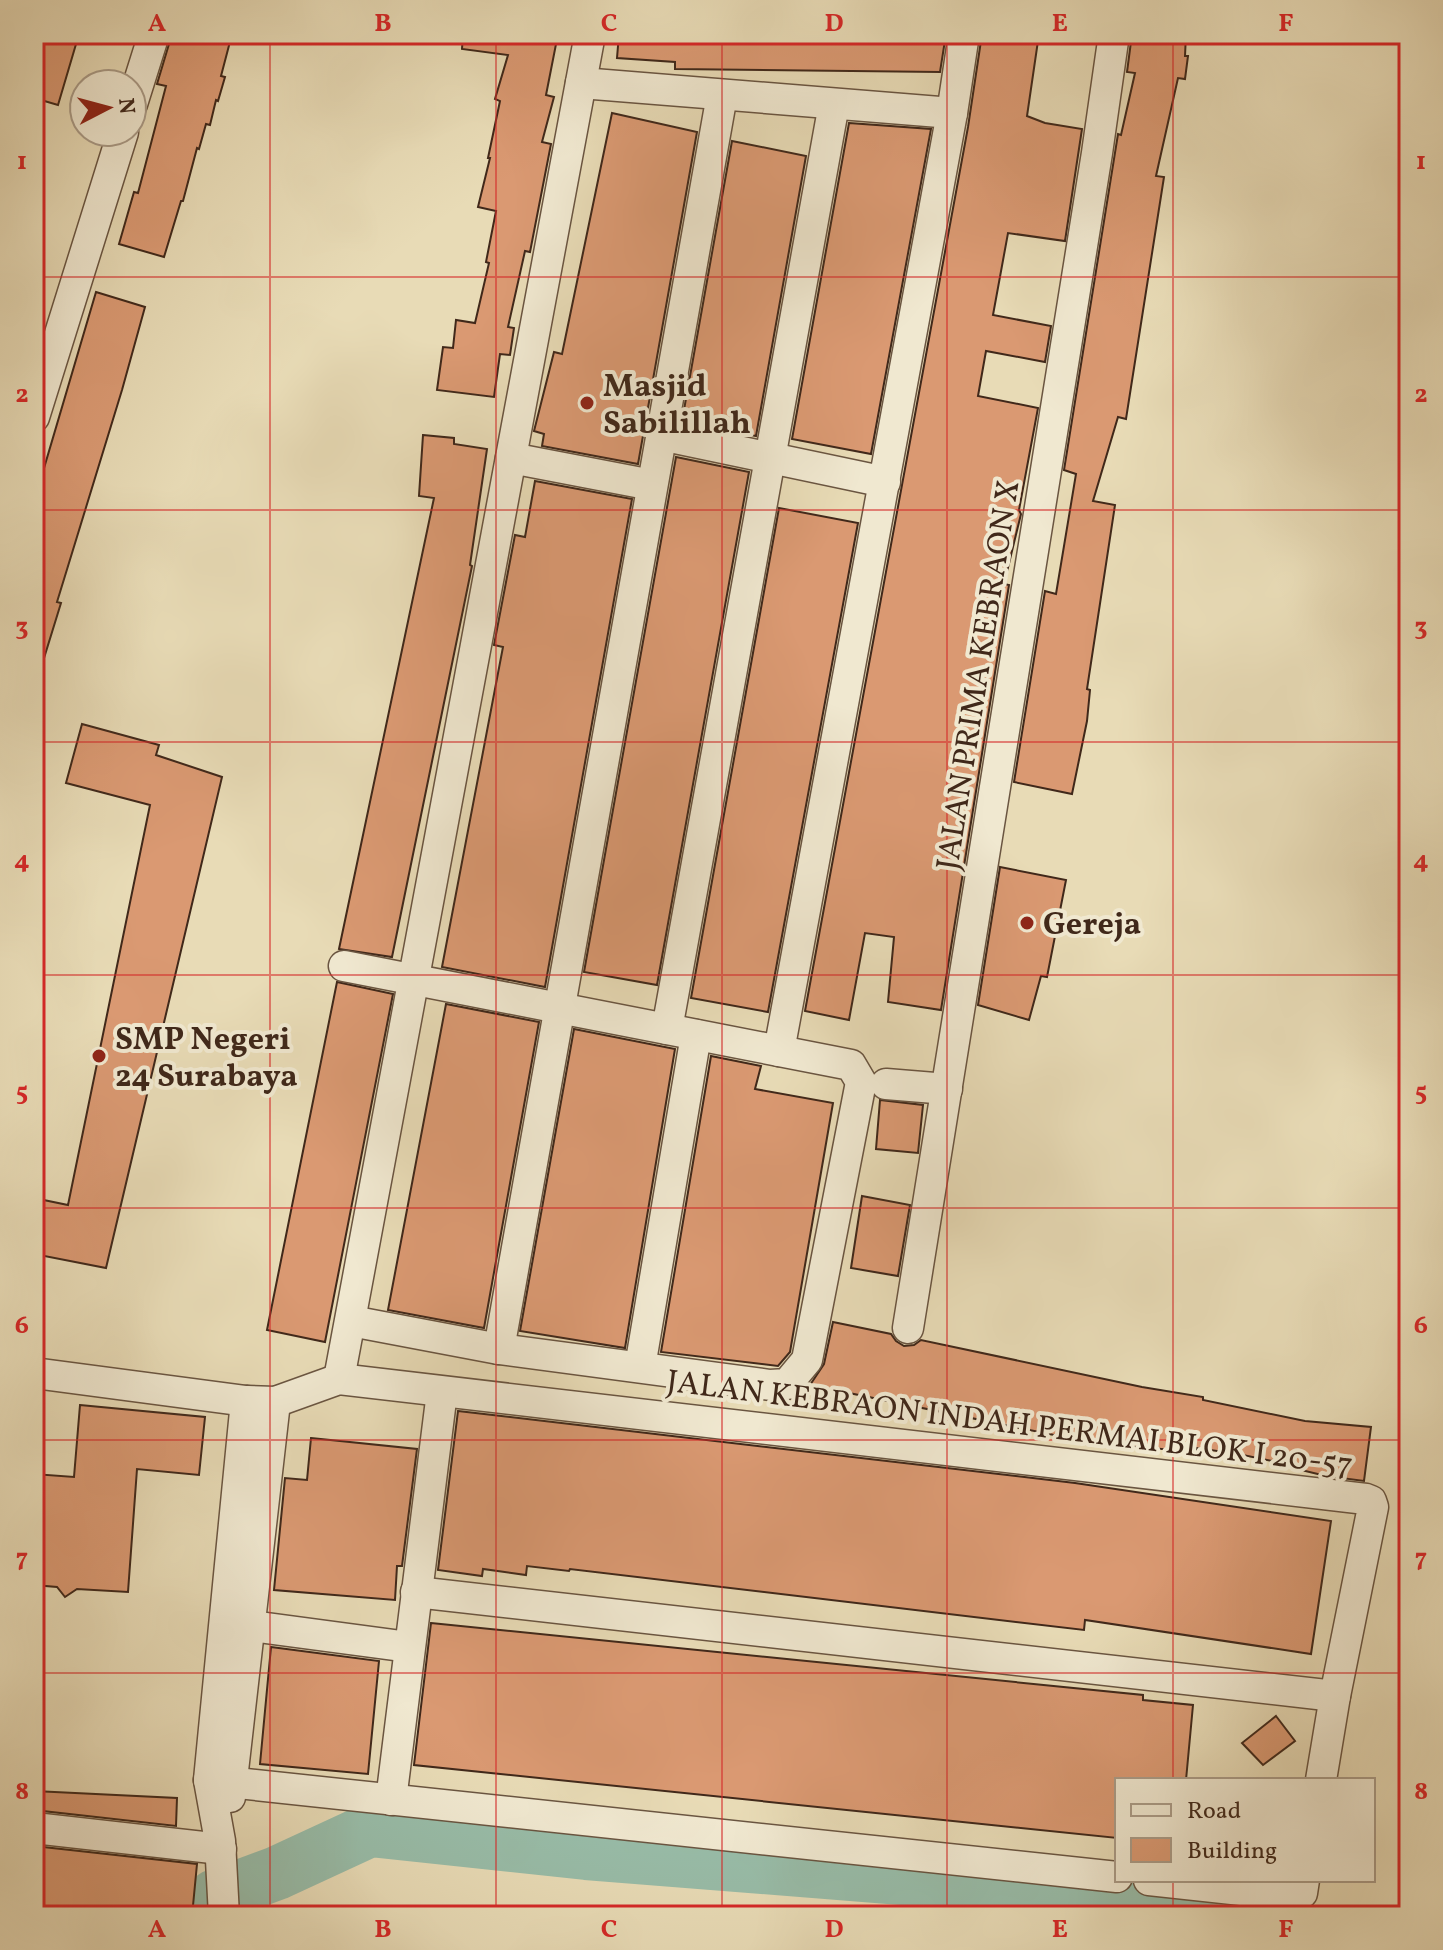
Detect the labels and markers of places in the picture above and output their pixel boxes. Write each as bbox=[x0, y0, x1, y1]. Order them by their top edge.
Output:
place label: Masjid Sabilillah bbox=[603, 366, 751, 447]
marker: Masjid Sabilillah bbox=[578, 394, 596, 412]
place label: Gereja bbox=[1043, 904, 1141, 948]
marker: Gereja bbox=[1018, 914, 1036, 932]
place label: SMP Negeri 24 Surabaya bbox=[115, 1019, 298, 1100]
marker: SMP Negeri 24 Surabaya bbox=[90, 1047, 108, 1065]

